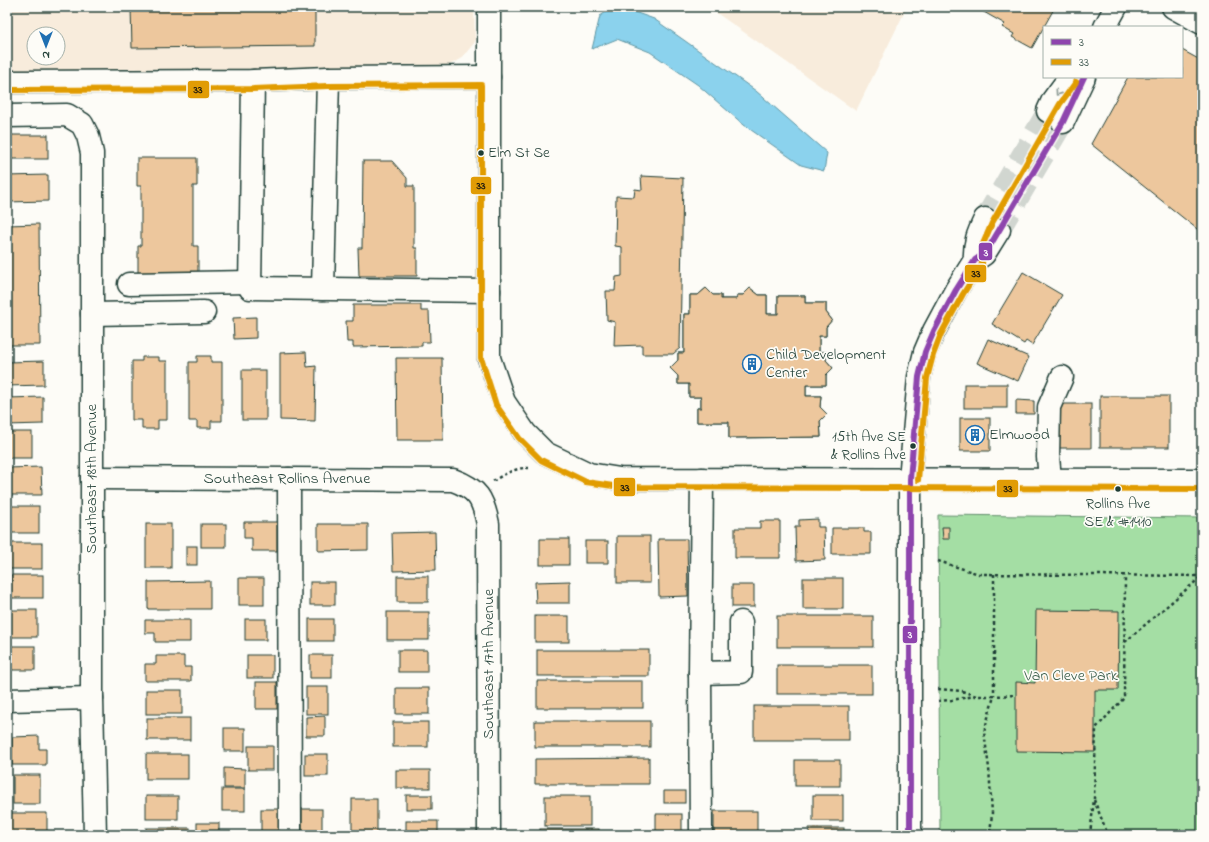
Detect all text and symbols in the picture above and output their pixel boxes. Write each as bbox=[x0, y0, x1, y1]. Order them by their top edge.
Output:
north arrow bbox=[26, 26, 66, 66]
legend bbox=[1043, 26, 1183, 78]
text: 3 bbox=[1079, 34, 1084, 52]
text: N bbox=[42, 47, 50, 63]
text: 33 bbox=[1079, 54, 1089, 72]
line badge: 33 bbox=[187, 80, 210, 99]
text: 33 bbox=[192, 82, 203, 98]
one-way arrow bbox=[1056, 89, 1063, 96]
place label: Elm St Se bbox=[488, 142, 550, 164]
marker: Elm St Se bbox=[476, 148, 486, 158]
line badge: 33 bbox=[470, 176, 492, 195]
text: 33 bbox=[475, 178, 486, 194]
line badge: 3 bbox=[978, 242, 993, 261]
text: 3 bbox=[983, 245, 989, 261]
line badge: 33 bbox=[964, 264, 987, 283]
text: 33 bbox=[970, 266, 981, 282]
place label: Child Development Center bbox=[766, 343, 887, 385]
building icon: Child Development Center bbox=[741, 353, 763, 375]
street label: Southeast 18th Avenue bbox=[80, 403, 104, 554]
place label: Elmwood bbox=[989, 423, 1050, 447]
building icon: Elmwood bbox=[964, 424, 986, 446]
place label: 15th Ave SE & Rollins Ave bbox=[831, 426, 906, 466]
marker: 15th Ave SE & Rollins Ave bbox=[908, 441, 918, 451]
street label: Southeast Rollins Avenue bbox=[204, 467, 371, 491]
line badge: 33 bbox=[613, 477, 636, 497]
line badge: 33 bbox=[996, 479, 1019, 498]
text: 33 bbox=[619, 480, 630, 496]
text: 33 bbox=[1002, 481, 1013, 497]
marker: Rollins Ave SE & #1410 bbox=[1113, 484, 1123, 494]
place label: Rollins Ave SE & #1410 bbox=[1085, 493, 1152, 533]
street label: Southeast 17th Avenue bbox=[477, 588, 501, 739]
line badge: 3 bbox=[902, 625, 918, 644]
text: 3 bbox=[907, 627, 913, 643]
park label: Van Cleve Park bbox=[1023, 664, 1119, 688]

